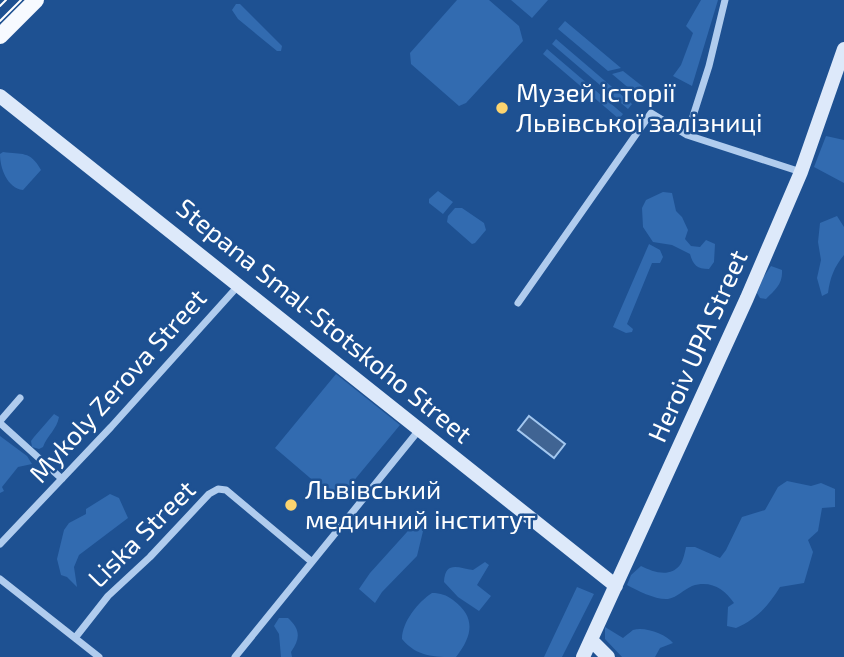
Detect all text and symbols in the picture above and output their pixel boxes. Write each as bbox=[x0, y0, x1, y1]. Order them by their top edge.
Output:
place label: Музей історії Львівської залізниці bbox=[516, 76, 763, 137]
marker: Музей історії Львівської залізниці bbox=[494, 100, 510, 116]
street label: Stepana Smal-Stotskoho Street bbox=[171, 191, 479, 449]
street label: Heroiv UPA Street bbox=[640, 244, 753, 446]
street label: Mykoly Zerova Street bbox=[22, 282, 212, 488]
street label: Liska Street bbox=[81, 473, 201, 593]
place label: Львівський медичний інститут bbox=[305, 473, 536, 535]
marker: Львівський медичний інститут bbox=[283, 497, 299, 513]

